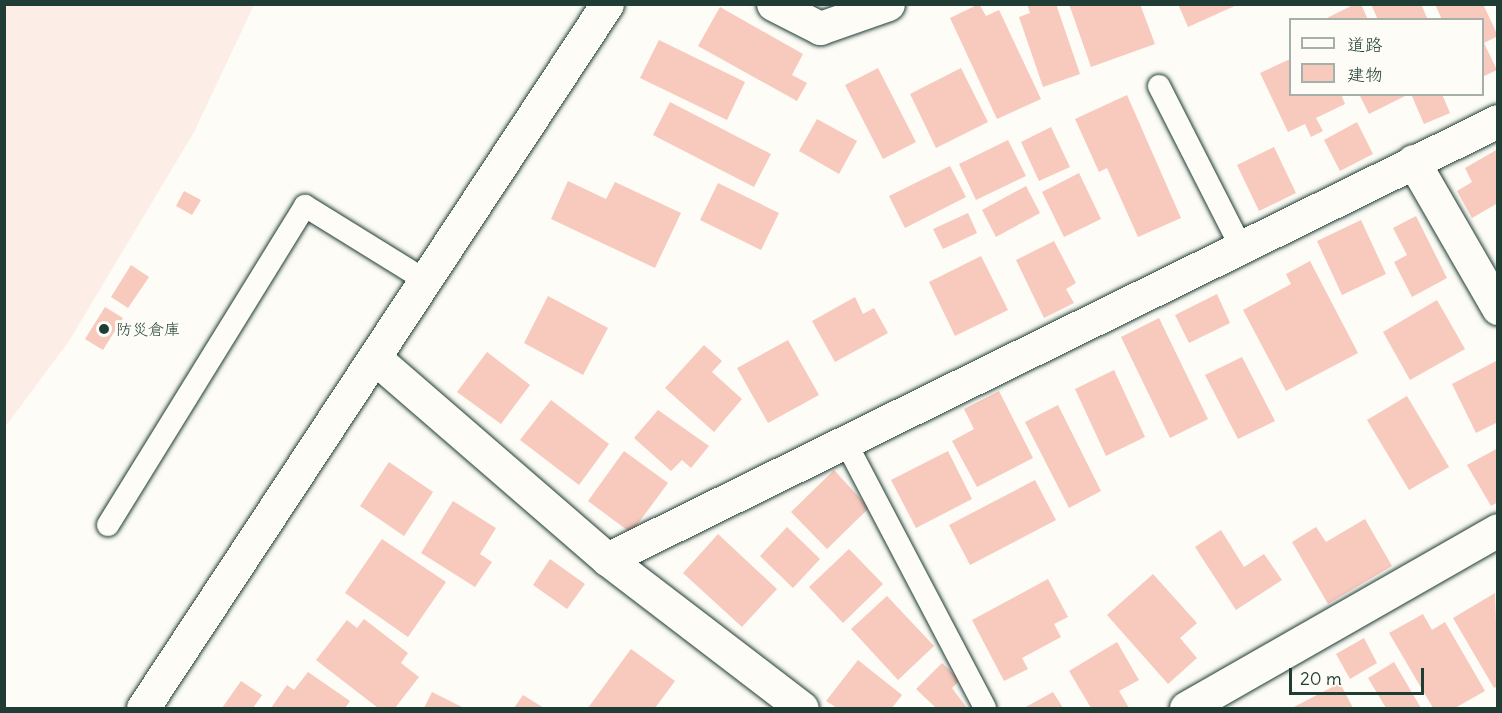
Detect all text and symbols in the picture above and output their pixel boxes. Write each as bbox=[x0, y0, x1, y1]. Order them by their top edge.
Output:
legend bbox=[1289, 18, 1484, 96]
text: 道路 bbox=[1347, 33, 1383, 56]
text: 建物 bbox=[1347, 63, 1383, 86]
place label: 防災倉庫 bbox=[116, 319, 180, 339]
marker: 防災倉庫 bbox=[97, 322, 111, 336]
scale bar bbox=[1292, 656, 1427, 694]
text: 20 m bbox=[1300, 667, 1342, 690]

